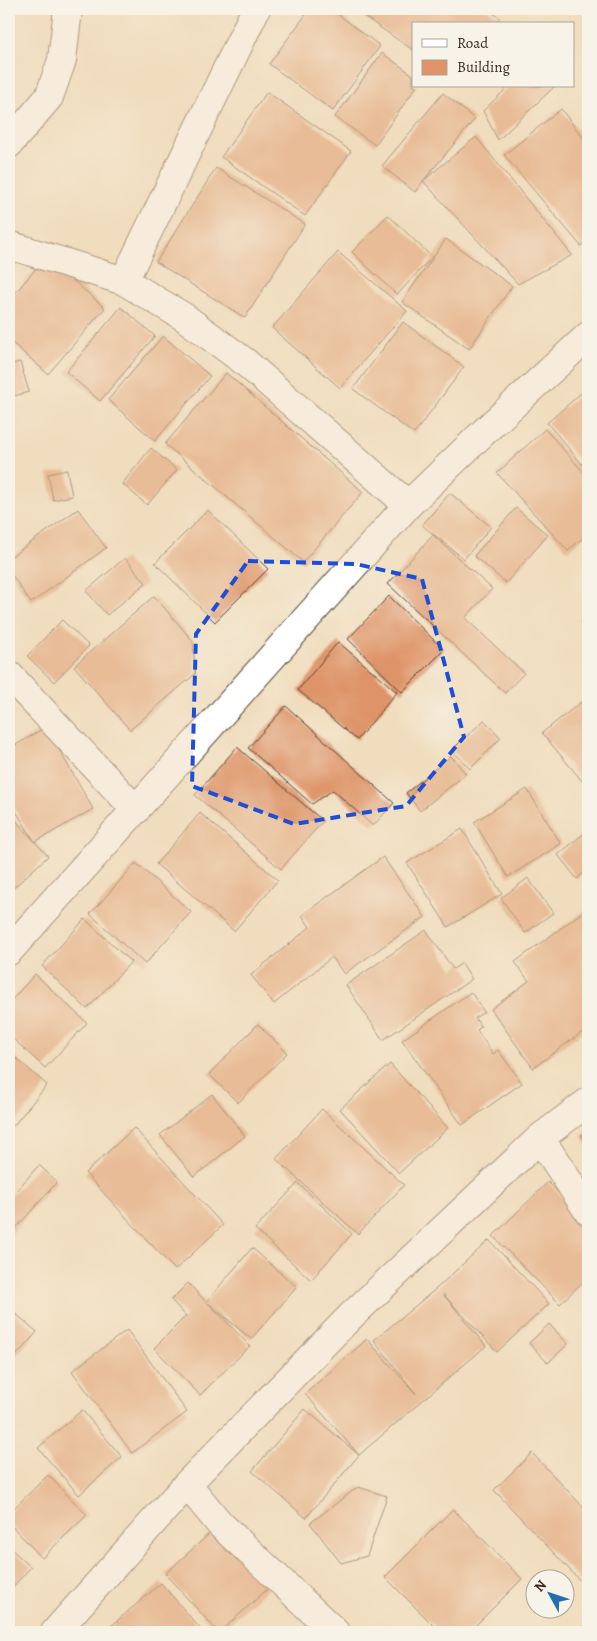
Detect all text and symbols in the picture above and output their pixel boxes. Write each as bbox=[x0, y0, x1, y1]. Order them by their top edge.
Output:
legend bbox=[412, 22, 574, 88]
text: Road bbox=[457, 33, 489, 53]
text: Building bbox=[457, 57, 510, 77]
north arrow bbox=[524, 1568, 574, 1618]
text: N bbox=[530, 1576, 551, 1596]

